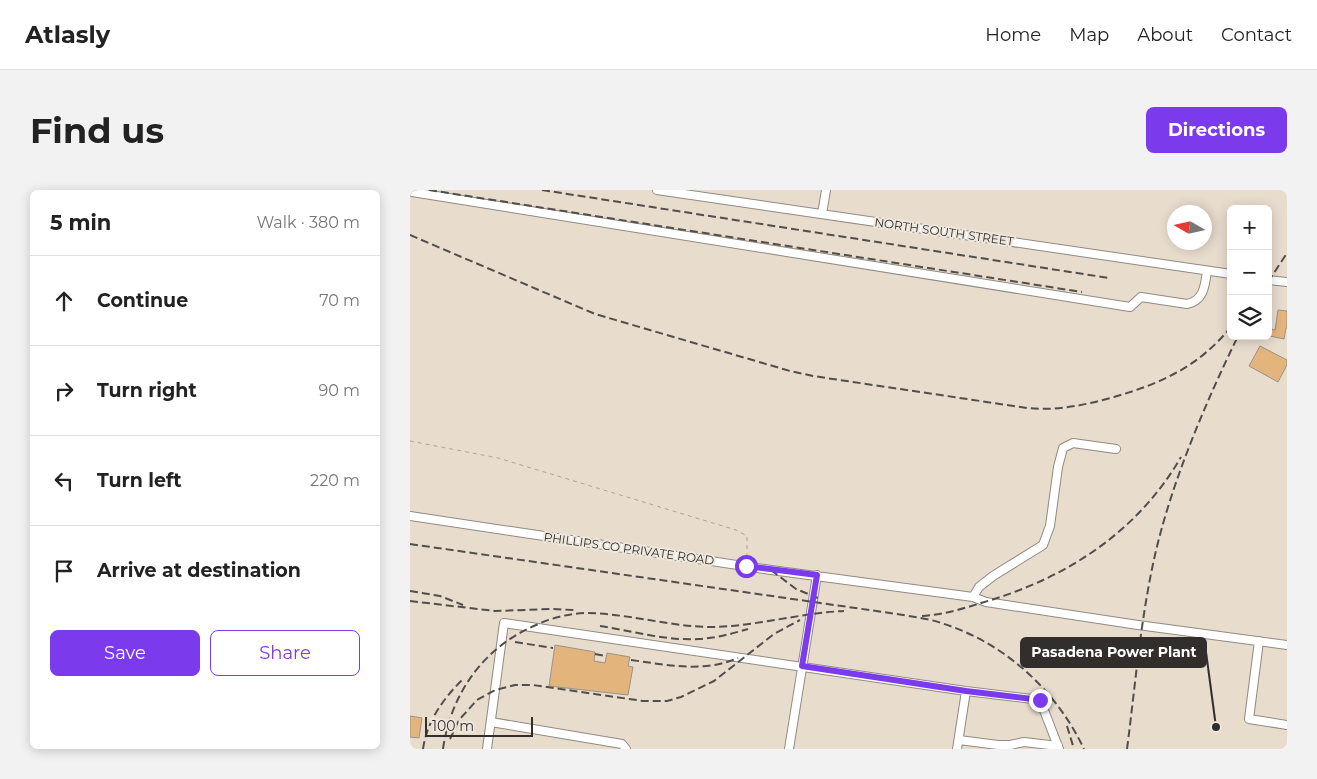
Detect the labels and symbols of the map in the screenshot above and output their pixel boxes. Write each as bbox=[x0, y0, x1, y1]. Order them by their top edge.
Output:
north arrow bbox=[1167, 205, 1212, 250]
street label: NORTH SOUTH STREET bbox=[873, 214, 1015, 249]
street label: PHILLIPS CO PRIVATE ROAD bbox=[543, 529, 715, 568]
route start bbox=[735, 555, 758, 578]
callout: Pasadena Power Plant bbox=[1021, 638, 1206, 667]
text: Pasadena Power Plant bbox=[1031, 643, 1197, 661]
route end bbox=[1029, 689, 1052, 712]
scale bar bbox=[425, 714, 532, 737]

